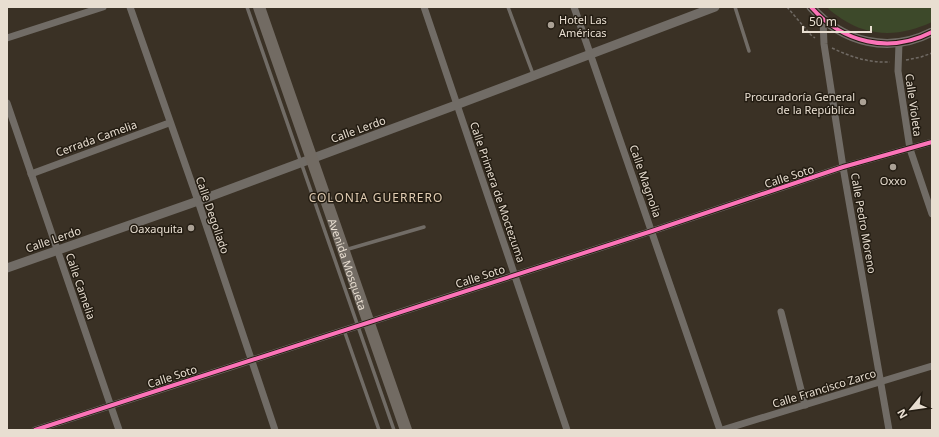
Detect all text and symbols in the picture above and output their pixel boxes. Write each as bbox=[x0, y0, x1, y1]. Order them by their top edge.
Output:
scale bar bbox=[803, 8, 871, 34]
place label: Hotel Las Américas bbox=[559, 12, 607, 40]
text: 50 m bbox=[809, 13, 837, 30]
marker: Hotel Las Américas bbox=[546, 20, 556, 30]
street label: Calle Violeta bbox=[902, 73, 926, 137]
place label: Procuradoría General de la República bbox=[744, 89, 855, 117]
marker: Procuradoría General de la República bbox=[858, 97, 868, 107]
street label: Calle Lerdo bbox=[328, 112, 388, 146]
street label: Cerrada Camelia bbox=[53, 116, 139, 160]
street label: Calle Primera de Moctezuma bbox=[467, 120, 529, 264]
street label: Calle Magnolia bbox=[627, 143, 665, 219]
street label: Calle Soto bbox=[762, 161, 816, 191]
marker: Oxxo bbox=[888, 162, 898, 172]
street label: Calle Pedro Moreno bbox=[848, 172, 880, 275]
place label: Oxxo bbox=[880, 173, 907, 188]
street label: Calle Degollado bbox=[193, 174, 233, 256]
district label: COLONIA GUERRERO bbox=[309, 189, 443, 206]
street label: Avenida Mosqueta bbox=[325, 216, 371, 312]
place label: Oaxaquita bbox=[130, 221, 183, 236]
street label: Calle Lerdo bbox=[23, 222, 83, 255]
marker: Oaxaquita bbox=[186, 223, 196, 233]
street label: Calle Camelia bbox=[63, 251, 99, 321]
street label: Calle Soto bbox=[453, 261, 507, 291]
street label: Calle Soto bbox=[145, 361, 199, 391]
street label: Calle Francisco Zarco bbox=[770, 365, 878, 411]
north arrow bbox=[891, 389, 931, 429]
text: N bbox=[893, 407, 911, 422]

